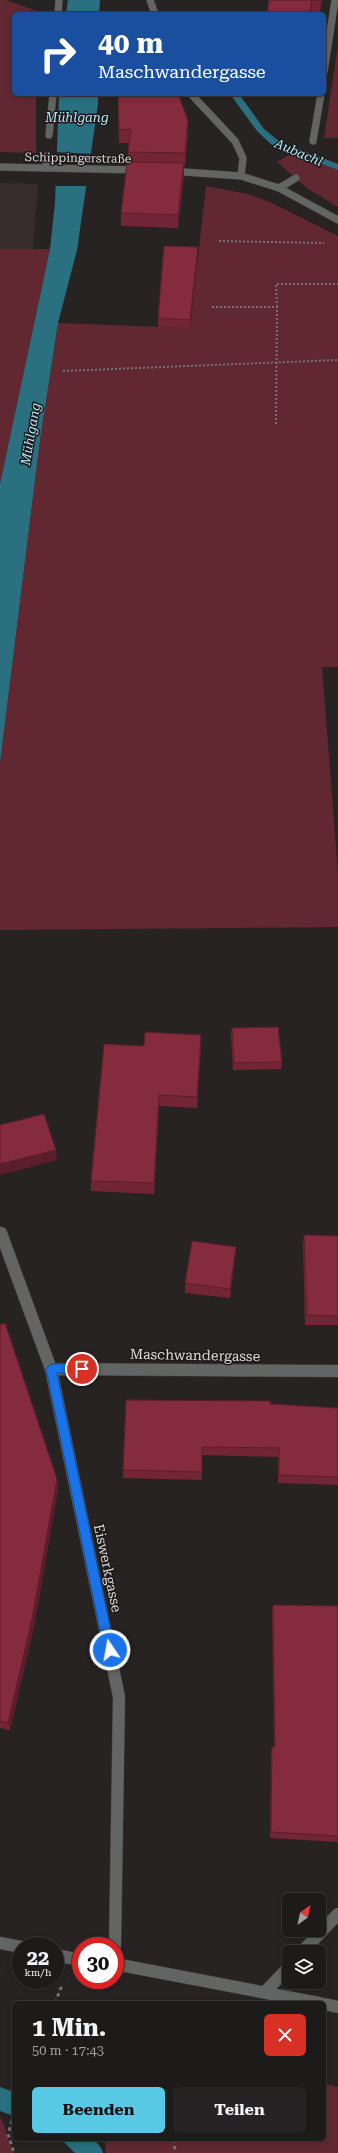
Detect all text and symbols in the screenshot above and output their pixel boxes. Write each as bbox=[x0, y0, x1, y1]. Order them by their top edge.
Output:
text: 40 m bbox=[98, 27, 163, 60]
icon: right bbox=[32, 28, 84, 80]
text: Maschwandergasse bbox=[98, 61, 266, 82]
water label: Mühlgang bbox=[44, 110, 109, 125]
water label: Aubachl bbox=[272, 135, 325, 169]
street label: Schippingerstraße bbox=[24, 150, 132, 166]
water label: Mühlgang bbox=[17, 401, 43, 468]
street label: Maschwandergasse bbox=[130, 1346, 261, 1364]
pin bbox=[65, 1352, 99, 1386]
icon: arrive bbox=[71, 1358, 93, 1380]
street label: Eiswerkgasse bbox=[91, 1522, 125, 1614]
position arrow bbox=[89, 1629, 131, 1671]
north arrow bbox=[282, 1893, 326, 1937]
map controls bbox=[282, 1893, 326, 1989]
speed limit sign: 30 bbox=[72, 1937, 124, 1989]
button: layers bbox=[282, 1945, 326, 1989]
text: 22 bbox=[27, 1946, 49, 1970]
text: km/h bbox=[25, 1967, 51, 1978]
text: 1 Min. bbox=[32, 2014, 106, 2042]
button: close bbox=[264, 2014, 306, 2056]
text: 50 m · 17:43 bbox=[32, 2043, 104, 2058]
button: Beenden bbox=[32, 2087, 165, 2133]
button: Teilen bbox=[173, 2087, 306, 2133]

